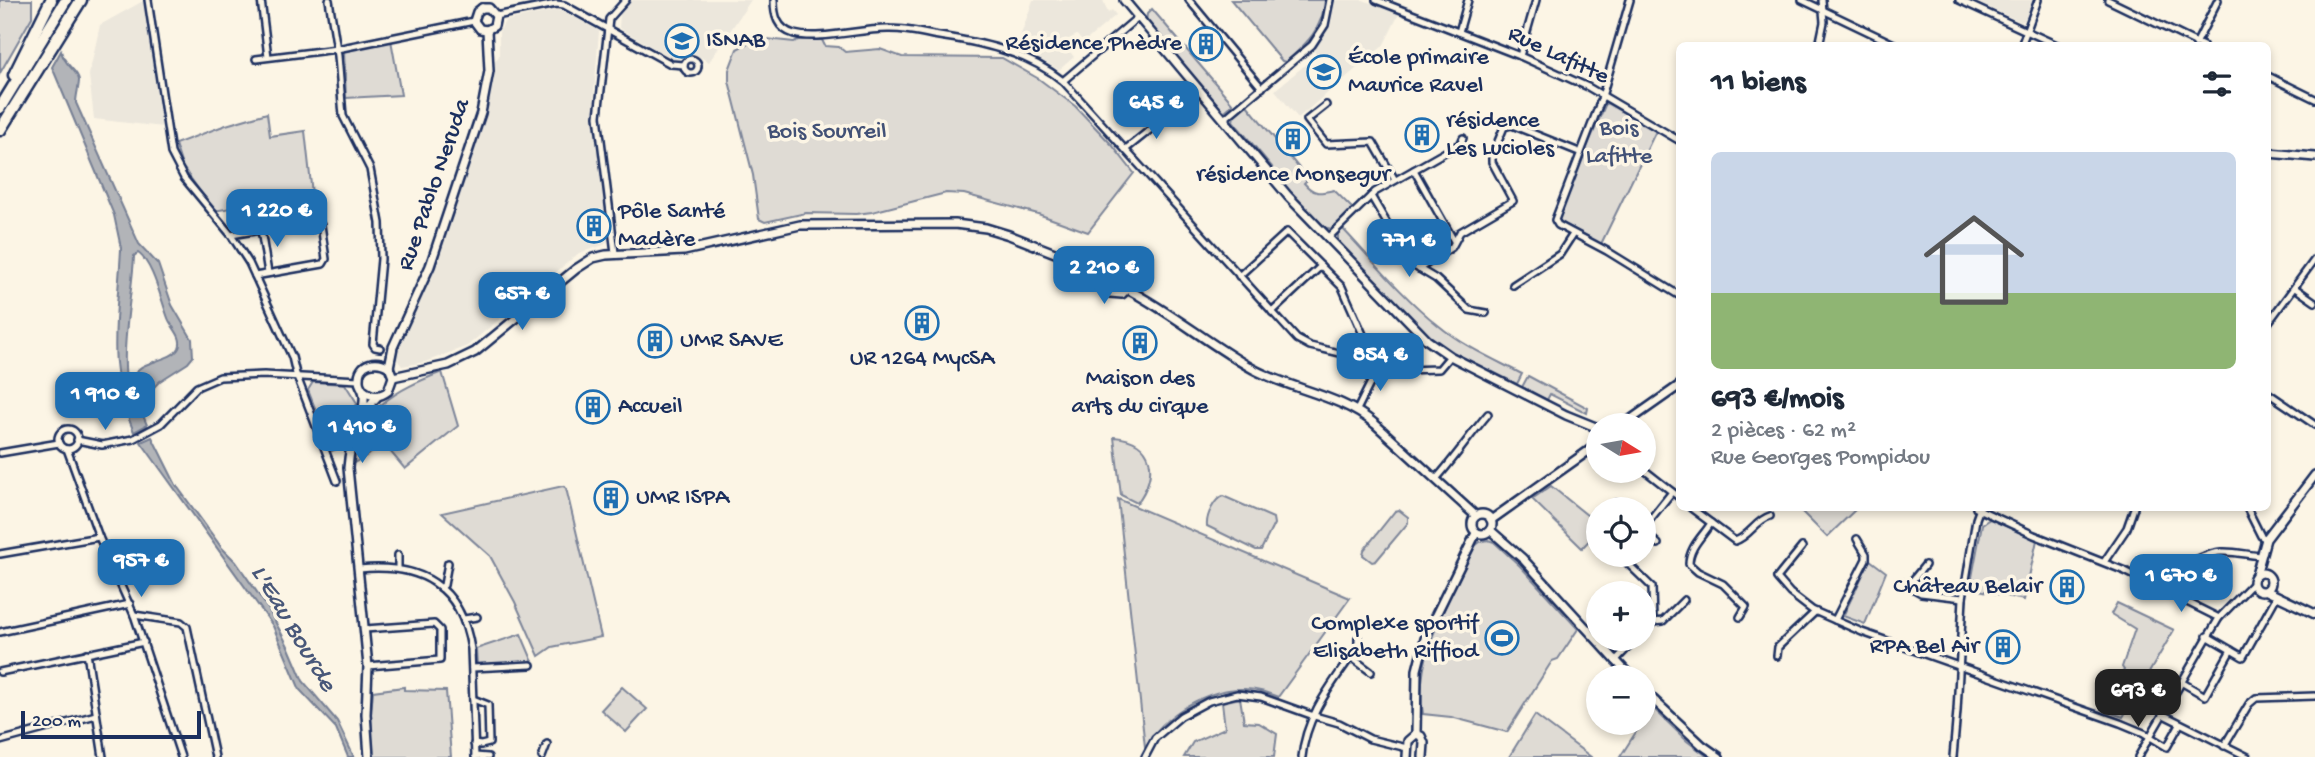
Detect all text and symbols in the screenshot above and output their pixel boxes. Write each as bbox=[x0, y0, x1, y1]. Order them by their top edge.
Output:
street label: Rue Lafitte bbox=[1503, 20, 1614, 92]
school or university icon: ISNAB bbox=[663, 22, 701, 60]
building icon: Résidence Phèdre bbox=[1187, 25, 1225, 63]
place label: ISNAB bbox=[706, 27, 766, 56]
place label: Résidence Phèdre bbox=[1005, 30, 1183, 59]
place label: École primaire Maurice Ravel bbox=[1348, 44, 1489, 101]
school or university icon: École primaire Maurice Ravel bbox=[1305, 53, 1343, 91]
icon: filters bbox=[2198, 65, 2236, 103]
text: 11 biens bbox=[1711, 67, 1805, 102]
pin: 645 € bbox=[1107, 82, 1205, 141]
text: 645 € bbox=[1129, 90, 1183, 117]
street label: Rue Pablo Neruda bbox=[392, 95, 478, 275]
place label: résidence Les Lucioles bbox=[1446, 107, 1555, 164]
park label: Bois Lafitte bbox=[1586, 115, 1653, 172]
building icon: résidence Les Lucioles bbox=[1403, 116, 1441, 154]
park label: Bois Sourreil bbox=[766, 118, 887, 147]
building icon: résidence Monsegur bbox=[1274, 120, 1312, 158]
place label: résidence Monsegur bbox=[1196, 161, 1393, 190]
pin: 1 220 € bbox=[212, 190, 342, 249]
icon: home bbox=[1911, 197, 2037, 323]
text: 1 220 € bbox=[242, 198, 312, 225]
place label: Pôle Santé Madère bbox=[617, 198, 726, 255]
building icon: Pôle Santé Madère bbox=[575, 207, 613, 245]
pin: 771 € bbox=[1360, 219, 1458, 279]
text: 771 € bbox=[1383, 228, 1435, 255]
pin: 2 210 € bbox=[1039, 246, 1169, 306]
text: 2 210 € bbox=[1069, 255, 1139, 282]
pin: 657 € bbox=[473, 272, 571, 332]
text: 657 € bbox=[495, 281, 549, 308]
building icon: UR 1264 MycSA bbox=[903, 304, 941, 342]
building icon: UMR SAVE bbox=[636, 322, 674, 360]
building icon: Maison des arts du cirque bbox=[1121, 324, 1159, 362]
place label: UMR SAVE bbox=[680, 327, 783, 356]
pin: 854 € bbox=[1331, 334, 1429, 393]
text: 854 € bbox=[1353, 342, 1407, 369]
place label: UR 1264 MycSA bbox=[850, 345, 996, 374]
place label: Maison des arts du cirque bbox=[1071, 365, 1209, 422]
pin: 1 910 € bbox=[40, 372, 170, 432]
text: 1 910 € bbox=[71, 381, 139, 408]
text: 693 €/mois bbox=[1711, 383, 1843, 418]
building icon: Accueil bbox=[574, 388, 612, 426]
place label: Accueil bbox=[618, 393, 683, 422]
pin: 1 410 € bbox=[297, 406, 427, 465]
north arrow bbox=[1586, 413, 1656, 483]
map controls bbox=[1586, 413, 1656, 735]
text: 1 410 € bbox=[328, 414, 396, 441]
text: 2 pièces · 62 m² bbox=[1711, 418, 1856, 445]
text: Rue Georges Pompidou bbox=[1711, 445, 1930, 472]
building icon: UMR ISPA bbox=[592, 479, 630, 517]
place label: UMR ISPA bbox=[636, 484, 731, 513]
button: locate bbox=[1586, 497, 1656, 567]
pin: 957 € bbox=[92, 540, 190, 599]
text: 957 € bbox=[114, 548, 168, 575]
pin: 1 670 € bbox=[2116, 554, 2246, 614]
water label: L'Eau Bourde bbox=[242, 560, 343, 699]
text: 1 670 € bbox=[2146, 563, 2216, 590]
building icon: Château Belair bbox=[2048, 568, 2086, 606]
place label: Château Belair bbox=[1893, 573, 2045, 602]
button: + bbox=[1586, 581, 1656, 651]
place label: Complexe sportif Elisabeth Riffiod bbox=[1311, 610, 1480, 667]
sports icon: Complexe sportif Elisabeth Riffiod bbox=[1483, 619, 1521, 657]
building icon: RPA Bel Air bbox=[1984, 628, 2022, 666]
place label: RPA Bel Air bbox=[1870, 633, 1982, 662]
button: − bbox=[1586, 665, 1656, 735]
pin: 693 € bbox=[2089, 670, 2187, 729]
text: 693 € bbox=[2111, 678, 2165, 705]
scale bar bbox=[21, 708, 201, 740]
text: 200 m bbox=[32, 711, 81, 734]

